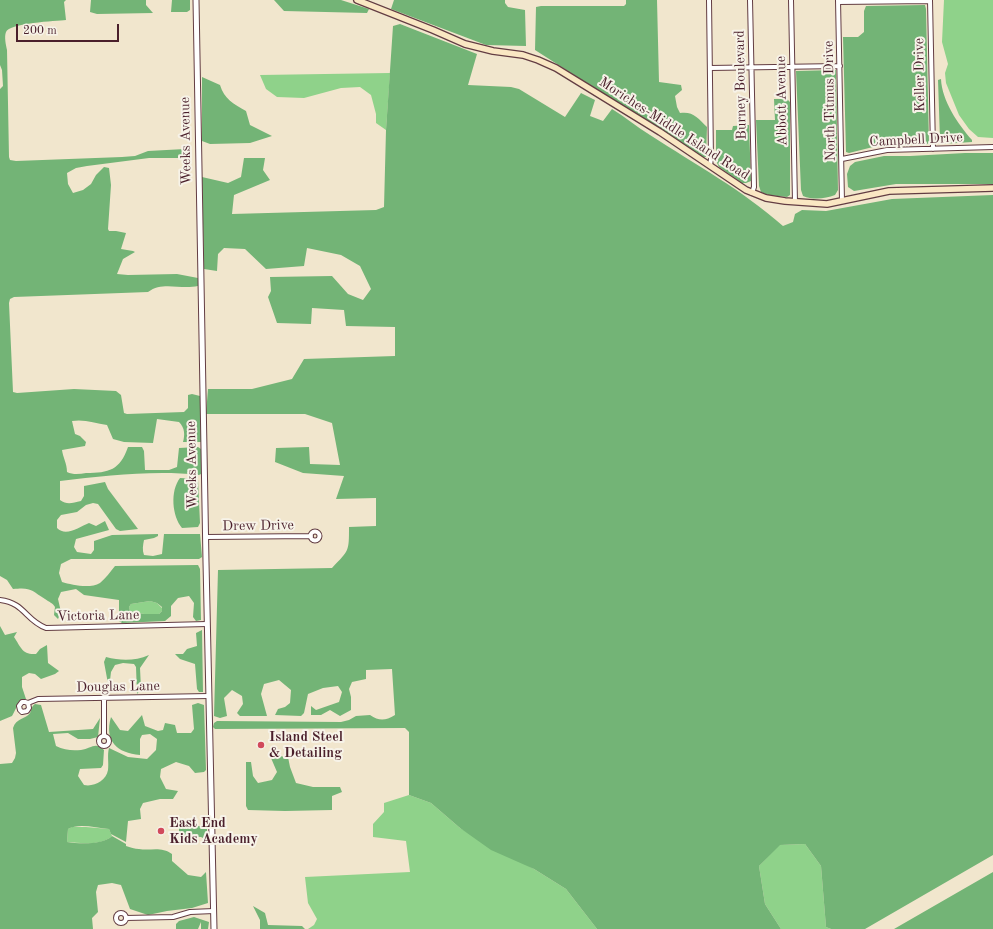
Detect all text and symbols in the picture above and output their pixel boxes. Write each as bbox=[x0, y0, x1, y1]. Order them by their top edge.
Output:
scale bar bbox=[18, 16, 121, 42]
text: 200 m bbox=[23, 25, 57, 37]
street label: Burney Boulevard bbox=[732, 30, 750, 140]
street label: Keller Drive bbox=[911, 38, 929, 112]
street label: North Titmus Drive bbox=[821, 40, 839, 162]
street label: Abbott Avenue bbox=[773, 56, 791, 146]
street label: Moriches-Middle Island Road bbox=[596, 74, 752, 184]
street label: Weeks Avenue bbox=[177, 97, 195, 185]
street label: Campbell Drive bbox=[869, 129, 963, 151]
street label: Weeks Avenue bbox=[183, 421, 201, 509]
street label: Drew Drive bbox=[222, 517, 294, 535]
street label: Victoria Lane bbox=[57, 607, 139, 625]
street label: Douglas Lane bbox=[76, 678, 160, 696]
place label: Island Steel & Detailing bbox=[269, 729, 343, 762]
marker: Island Steel & Detailing bbox=[256, 740, 266, 750]
place label: East End Kids Academy bbox=[169, 815, 258, 848]
marker: East End Kids Academy bbox=[156, 826, 166, 836]

